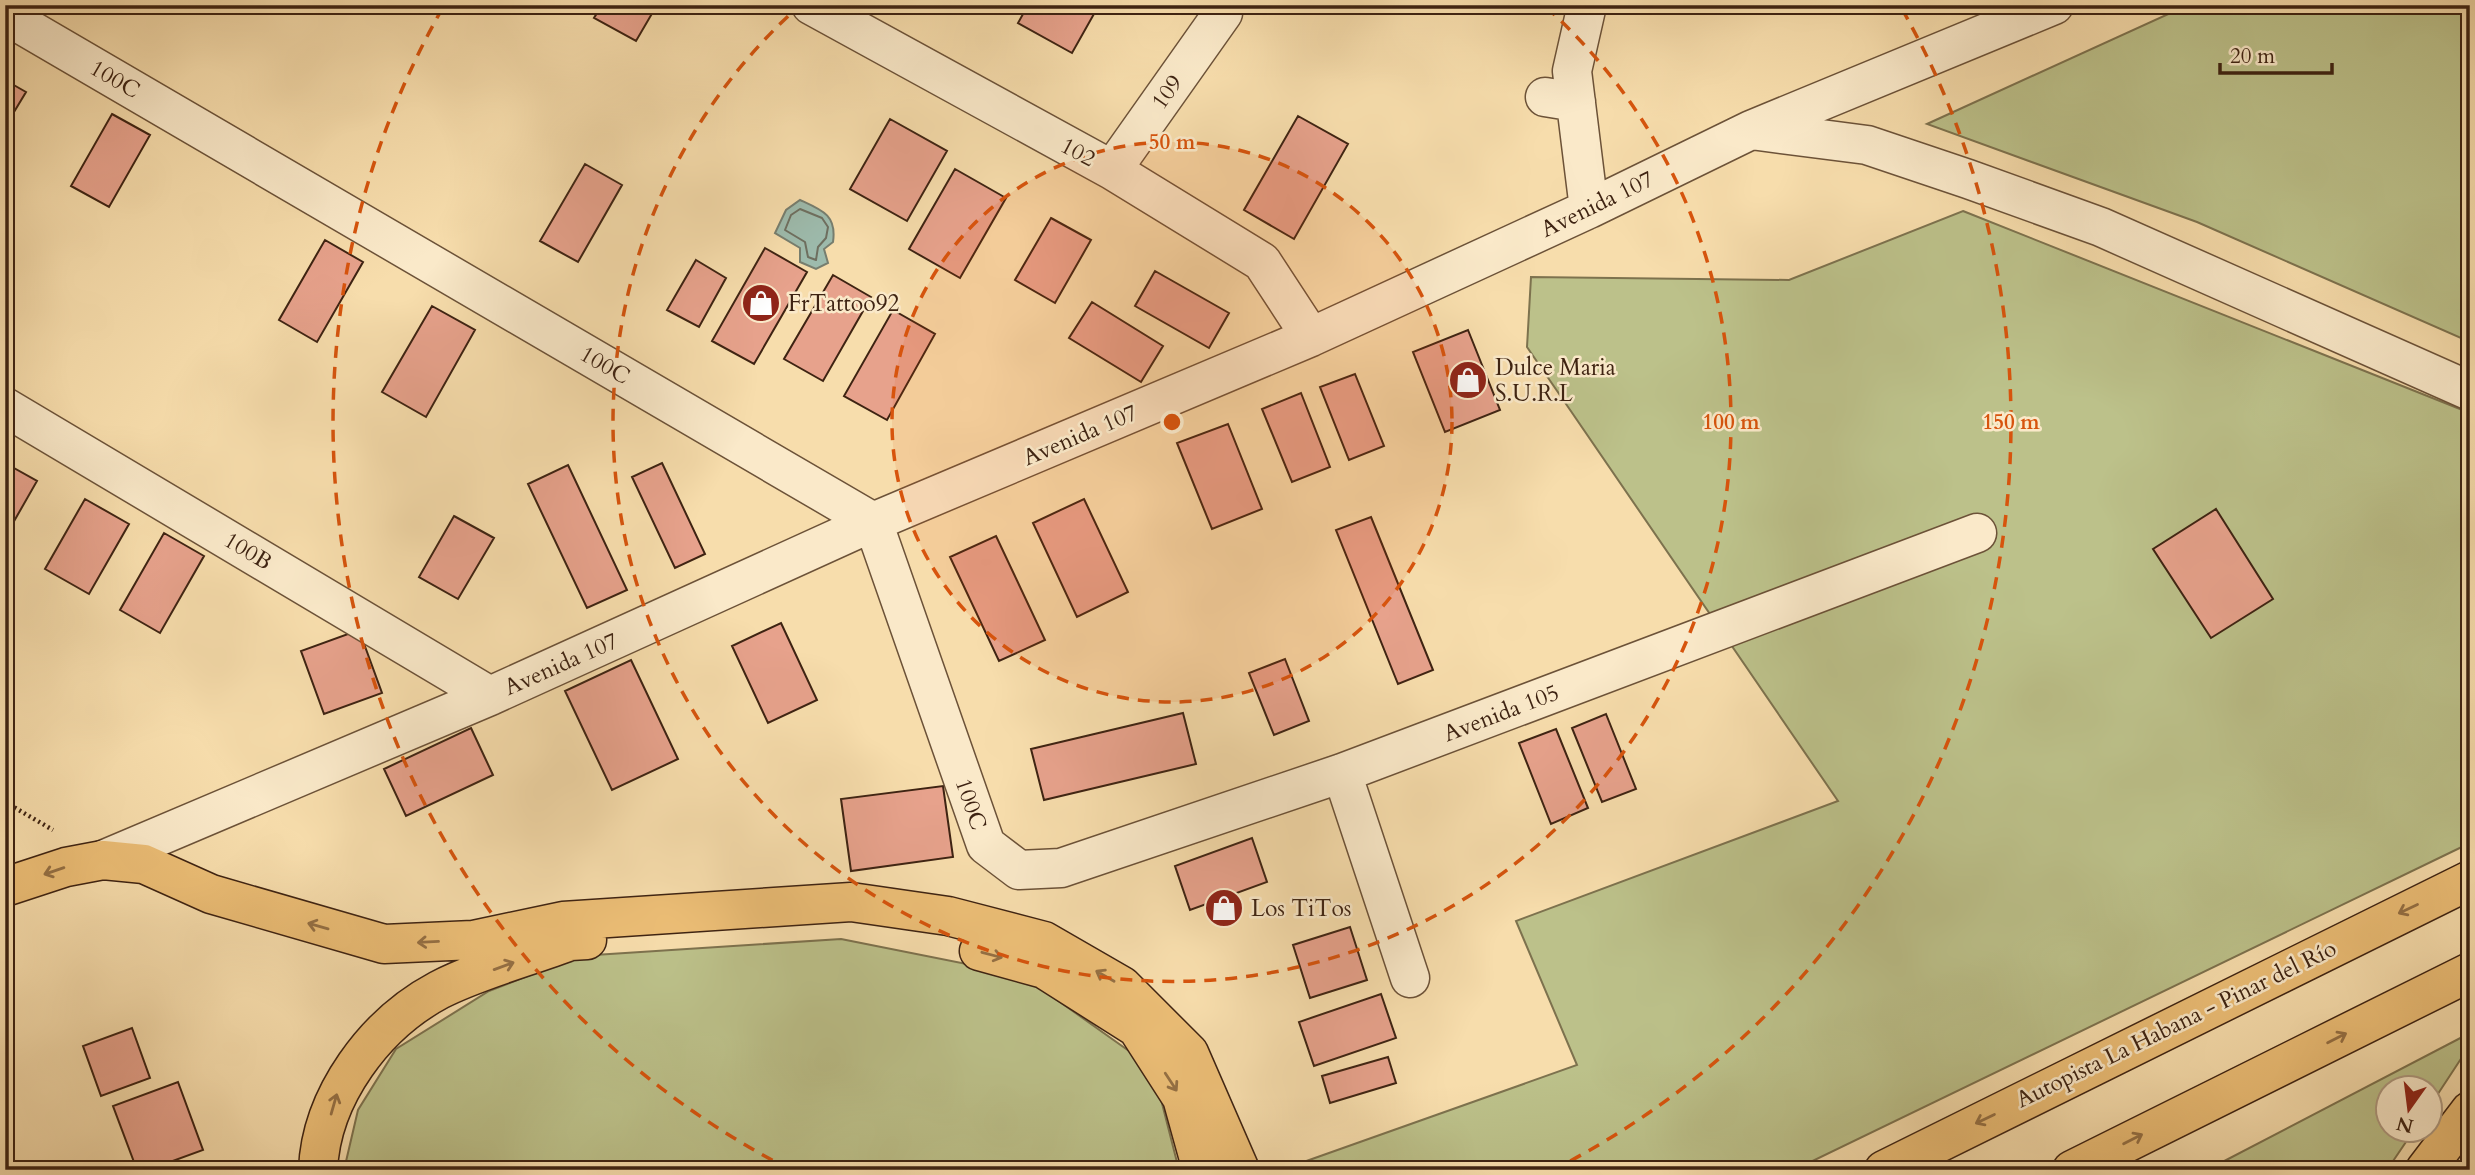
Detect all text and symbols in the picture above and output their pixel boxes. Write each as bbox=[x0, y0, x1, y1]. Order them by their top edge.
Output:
scale bar bbox=[2220, 32, 2332, 76]
text: 20 m bbox=[2230, 42, 2275, 71]
street label: 100C bbox=[84, 52, 146, 106]
street label: 109 bbox=[1144, 69, 1190, 115]
text: 50 m bbox=[1149, 128, 1196, 157]
street label: 102 bbox=[1055, 130, 1101, 174]
street label: Avenida 107 bbox=[1536, 163, 1658, 245]
shop icon: FrTattoo92 bbox=[740, 282, 782, 324]
place label: FrTattoo92 bbox=[788, 288, 899, 319]
street label: 100C bbox=[574, 338, 636, 392]
place label: Dulce Maria S.U.R.L bbox=[1495, 352, 1616, 409]
shop icon: Dulce Maria S.U.R.L bbox=[1447, 359, 1489, 401]
street label: Avenida 107 bbox=[1018, 397, 1142, 473]
text: 100 m bbox=[1702, 408, 1760, 437]
text: 150 m bbox=[1982, 408, 2040, 437]
centre of rings bbox=[1160, 410, 1184, 434]
street label: 100B bbox=[218, 525, 278, 577]
street label: Avenida 107 bbox=[499, 625, 623, 703]
street label: Avenida 105 bbox=[1439, 677, 1563, 749]
street label: 100C bbox=[948, 774, 994, 834]
one-way arrow bbox=[43, 866, 65, 878]
shop icon: Los TiTos bbox=[1203, 887, 1245, 929]
place label: Los TiTos bbox=[1251, 893, 1352, 924]
one-way arrow bbox=[2398, 903, 2419, 916]
one-way arrow bbox=[308, 918, 330, 931]
street label: Autopista La Habana - Pinar del Río bbox=[2011, 933, 2341, 1115]
one-way arrow bbox=[417, 935, 440, 948]
one-way arrow bbox=[981, 949, 1003, 962]
one-way arrow bbox=[493, 959, 515, 971]
one-way arrow bbox=[1095, 969, 1115, 983]
one-way arrow bbox=[2326, 1030, 2347, 1044]
one-way arrow bbox=[1165, 1071, 1179, 1091]
north arrow bbox=[2374, 1074, 2444, 1144]
one-way arrow bbox=[329, 1093, 342, 1115]
text: N bbox=[2393, 1110, 2416, 1139]
one-way arrow bbox=[1975, 1113, 1996, 1127]
one-way arrow bbox=[2122, 1132, 2143, 1146]

